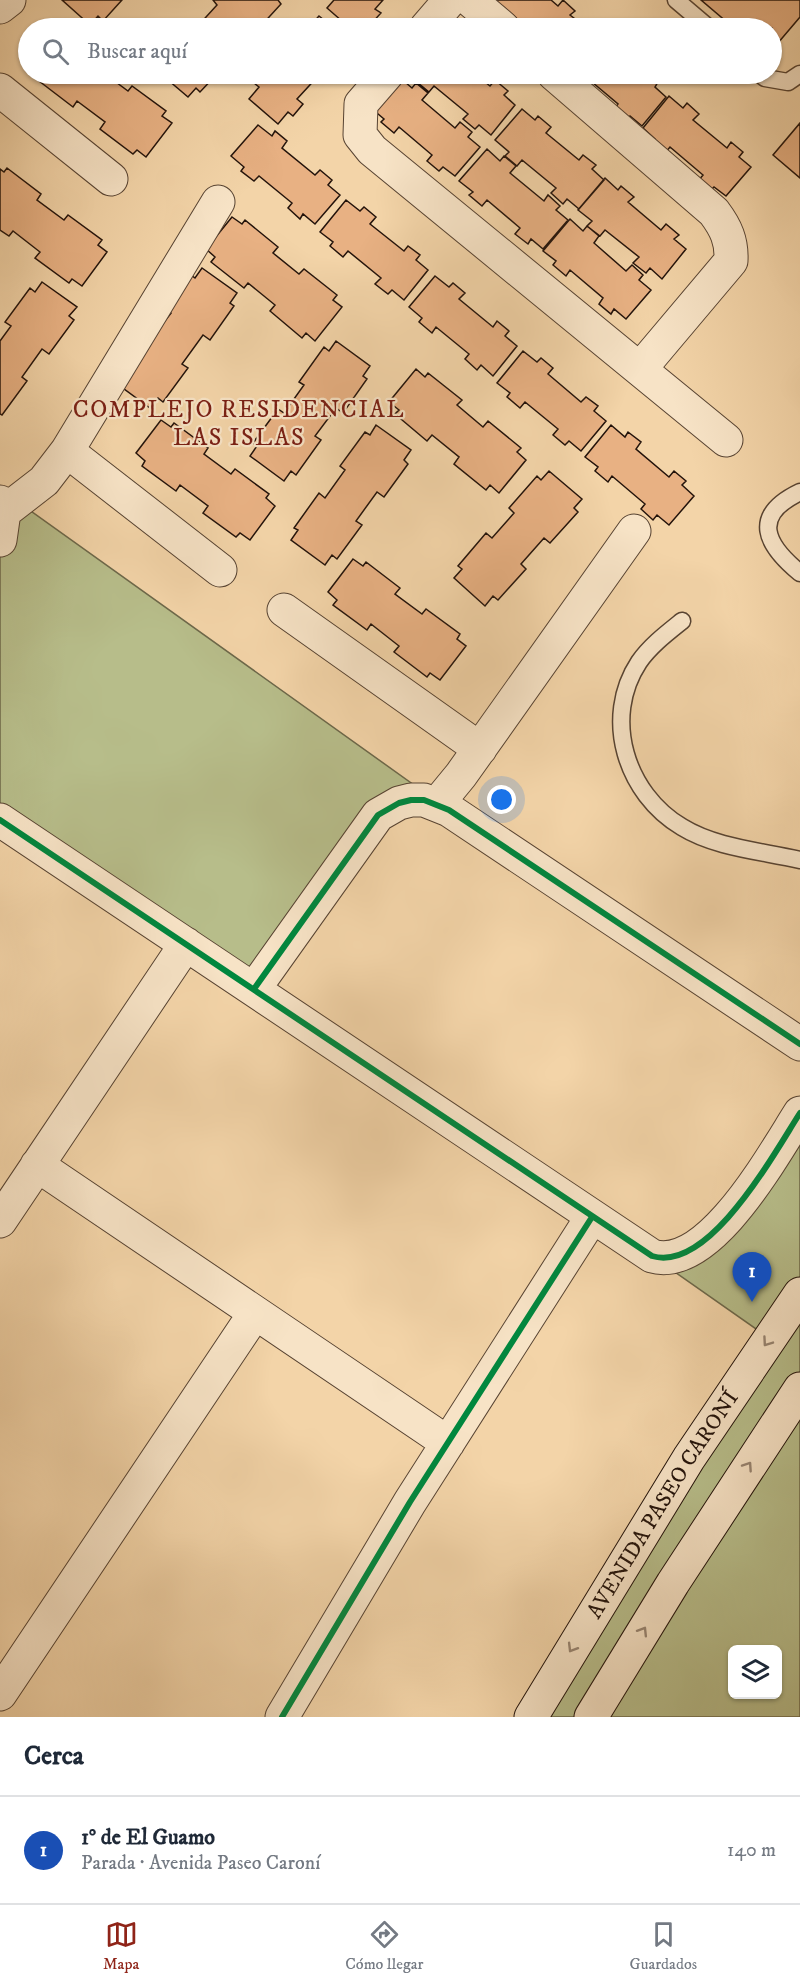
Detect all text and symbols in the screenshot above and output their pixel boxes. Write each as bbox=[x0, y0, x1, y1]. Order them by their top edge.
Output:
search box bbox=[18, 18, 782, 84]
icon: search bbox=[39, 35, 72, 68]
text: Buscar aquí bbox=[87, 38, 187, 65]
district label: COMPLEJO RESIDENCIAL LAS ISLAS bbox=[73, 395, 405, 453]
your location bbox=[487, 785, 516, 814]
pin: 1 bbox=[732, 1252, 771, 1302]
one-way arrow bbox=[763, 1335, 774, 1346]
street label: AVENIDA PASEO CARONÍ bbox=[581, 1384, 745, 1623]
one-way arrow bbox=[741, 1462, 752, 1473]
one-way arrow bbox=[636, 1627, 648, 1637]
one-way arrow bbox=[567, 1642, 579, 1652]
map controls bbox=[728, 1645, 782, 1699]
button: layers bbox=[728, 1645, 782, 1699]
text: Cerca bbox=[24, 1740, 84, 1773]
text: 1° de El Guamo bbox=[81, 1824, 215, 1851]
text: 1 bbox=[40, 1838, 47, 1863]
text: 140 m bbox=[727, 1838, 776, 1863]
text: Parada · Avenida Paseo Caroní bbox=[81, 1851, 320, 1876]
tab: Mapa bbox=[103, 1918, 139, 1974]
tab: Cómo llegar bbox=[345, 1918, 424, 1974]
tab: Guardados bbox=[630, 1918, 697, 1974]

